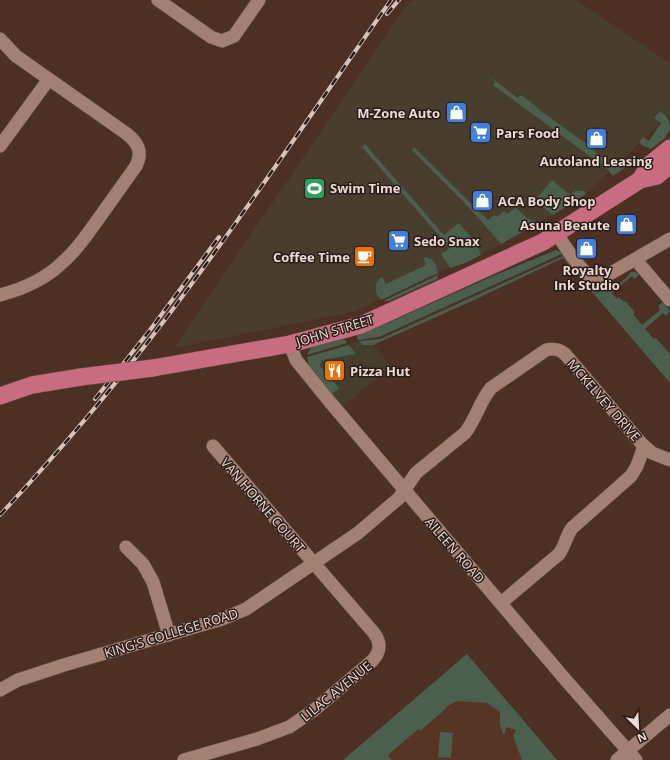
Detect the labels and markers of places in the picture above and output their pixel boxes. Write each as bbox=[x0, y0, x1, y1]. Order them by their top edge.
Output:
shop icon: M-Zone Auto bbox=[443, 100, 469, 126]
place label: M-Zone Auto bbox=[357, 104, 440, 122]
supermarket icon: Pars Food bbox=[468, 120, 494, 146]
place label: Pars Food bbox=[496, 124, 559, 142]
shop icon: Autoland Leasing bbox=[583, 126, 609, 152]
place label: Autoland Leasing bbox=[540, 152, 653, 170]
sports icon: Swim Time bbox=[301, 175, 327, 201]
place label: Swim Time bbox=[330, 179, 401, 197]
shop icon: ACA Body Shop bbox=[469, 188, 495, 214]
place label: ACA Body Shop bbox=[498, 192, 595, 210]
shop icon: Asuna Beaute bbox=[613, 212, 639, 238]
place label: Asuna Beaute bbox=[520, 216, 610, 234]
supermarket icon: Sedo Snax bbox=[386, 228, 412, 254]
place label: Sedo Snax bbox=[414, 232, 480, 250]
shop icon: Royalty Ink Studio bbox=[574, 235, 600, 261]
cafe icon: Coffee Time bbox=[352, 244, 378, 270]
place label: Coffee Time bbox=[273, 248, 350, 266]
place label: Royalty Ink Studio bbox=[554, 261, 620, 294]
restaurant icon: Pizza Hut bbox=[321, 358, 347, 384]
place label: Pizza Hut bbox=[350, 362, 411, 380]

